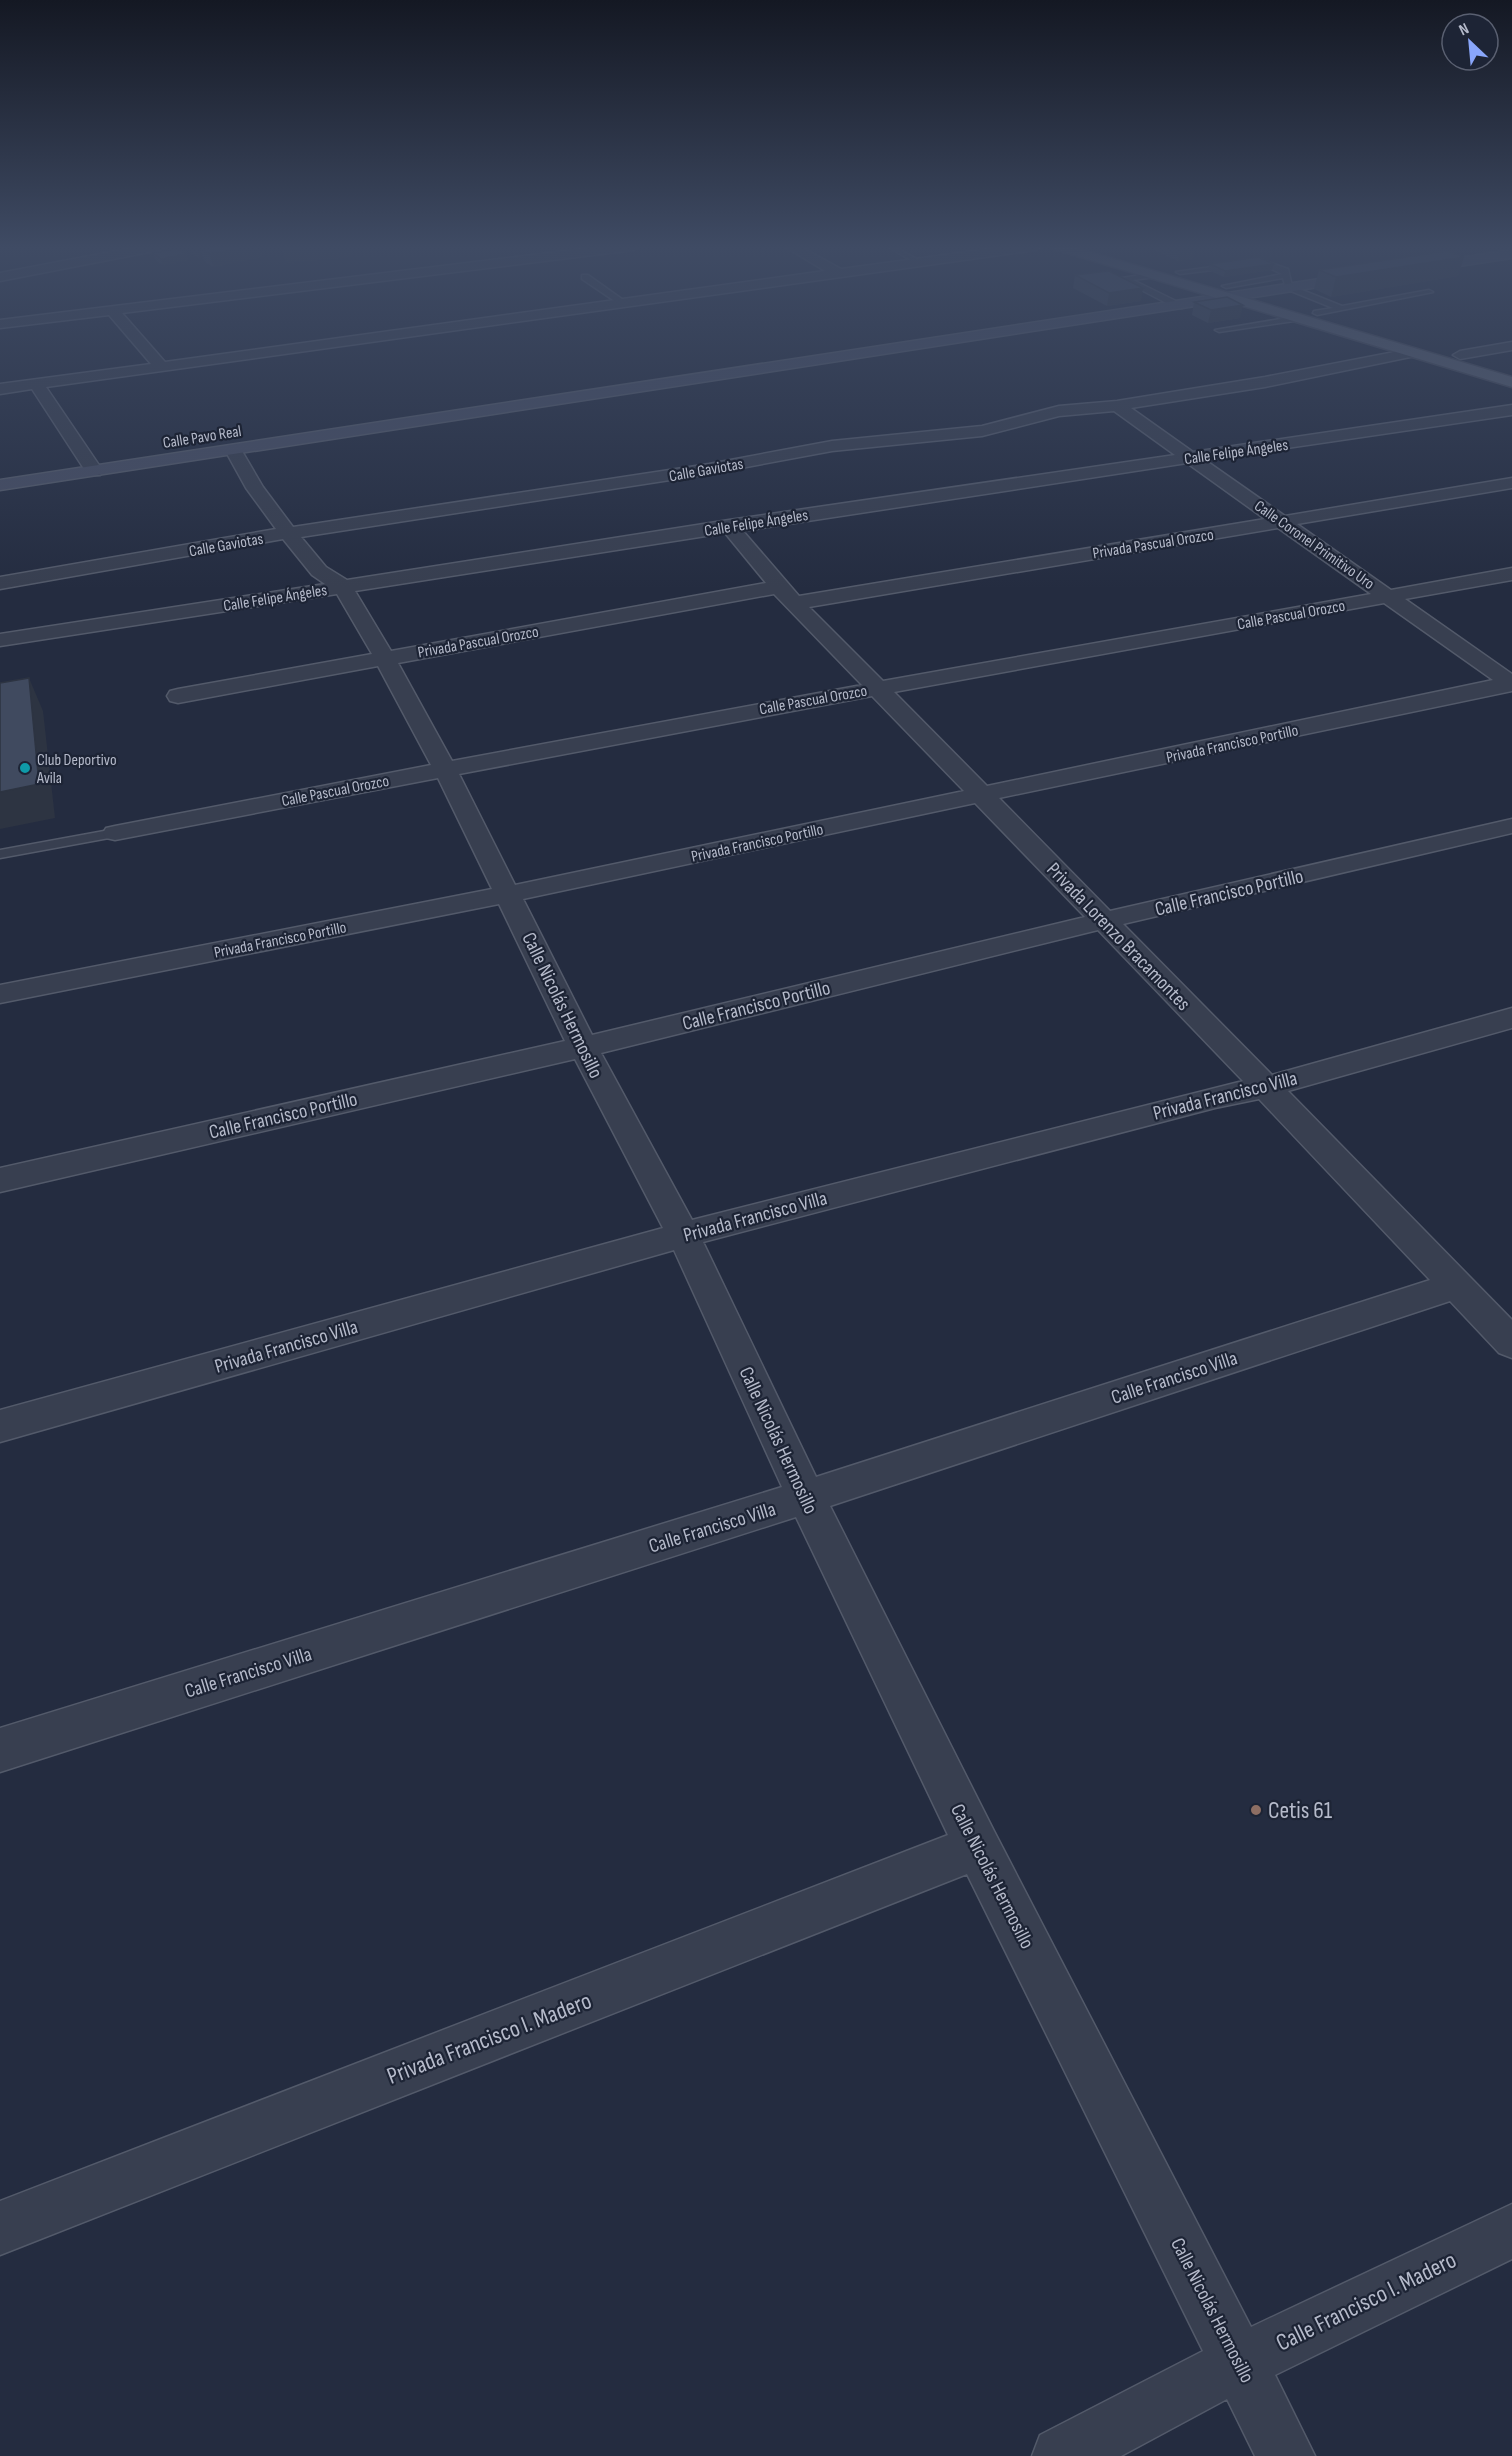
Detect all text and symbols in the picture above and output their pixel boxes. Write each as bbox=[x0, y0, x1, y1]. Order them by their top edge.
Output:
north arrow bbox=[1440, 12, 1500, 72]
text: N bbox=[1456, 19, 1472, 40]
street label: Calle Pavo Real bbox=[162, 422, 243, 453]
street label: Calle Felipe Ángeles bbox=[1183, 436, 1290, 469]
street label: Calle Gaviotas bbox=[668, 455, 745, 486]
street label: Calle Coronel Primitivo Uro bbox=[1250, 497, 1378, 594]
street label: Calle Felipe Ángeles bbox=[703, 506, 810, 541]
street label: Privada Pascual Orozco bbox=[1091, 526, 1215, 563]
street label: Calle Gaviotas bbox=[188, 530, 265, 561]
street label: Calle Felipe Ángeles bbox=[222, 581, 329, 616]
street label: Calle Pascual Orozco bbox=[1236, 597, 1347, 634]
street label: Privada Pascual Orozco bbox=[416, 623, 540, 662]
street label: Calle Pascual Orozco bbox=[758, 682, 869, 719]
street label: Privada Francisco Portillo bbox=[1165, 721, 1300, 768]
place label: Club Deportivo Avila bbox=[36, 751, 117, 788]
marker: Club Deportivo Avila bbox=[18, 761, 32, 775]
street label: Calle Pascual Orozco bbox=[280, 772, 391, 811]
street label: Privada Francisco Portillo bbox=[690, 820, 825, 867]
street label: Privada Lorenzo Bracamontes bbox=[1041, 858, 1195, 1016]
street label: Calle Francisco Portillo bbox=[1153, 864, 1306, 922]
street label: Privada Francisco Portillo bbox=[212, 918, 348, 963]
street label: Calle Nicolás Hermosillo bbox=[516, 929, 608, 1082]
street label: Calle Francisco Portillo bbox=[680, 976, 833, 1036]
street label: Privada Francisco Villa bbox=[1151, 1066, 1300, 1125]
street label: Calle Francisco Portillo bbox=[207, 1087, 360, 1145]
street label: Privada Francisco Villa bbox=[681, 1186, 830, 1248]
street label: Privada Francisco Villa bbox=[212, 1315, 361, 1379]
street label: Calle Francisco Villa bbox=[1108, 1346, 1240, 1410]
street label: Calle Nicolás Hermosillo bbox=[734, 1363, 823, 1518]
street label: Calle Francisco Villa bbox=[646, 1497, 778, 1559]
street label: Calle Francisco Villa bbox=[182, 1642, 314, 1704]
place label: Cetis 61 bbox=[1268, 1796, 1333, 1825]
street label: Calle Nicolás Hermosillo bbox=[945, 1800, 1039, 1953]
marker: Cetis 61 bbox=[1249, 1803, 1263, 1817]
street label: Privada Francisco I. Madero bbox=[383, 1986, 595, 2091]
street label: Calle Nicolás Hermosillo bbox=[1165, 2234, 1259, 2387]
street label: Calle Francisco I. Madero bbox=[1271, 2245, 1461, 2358]

